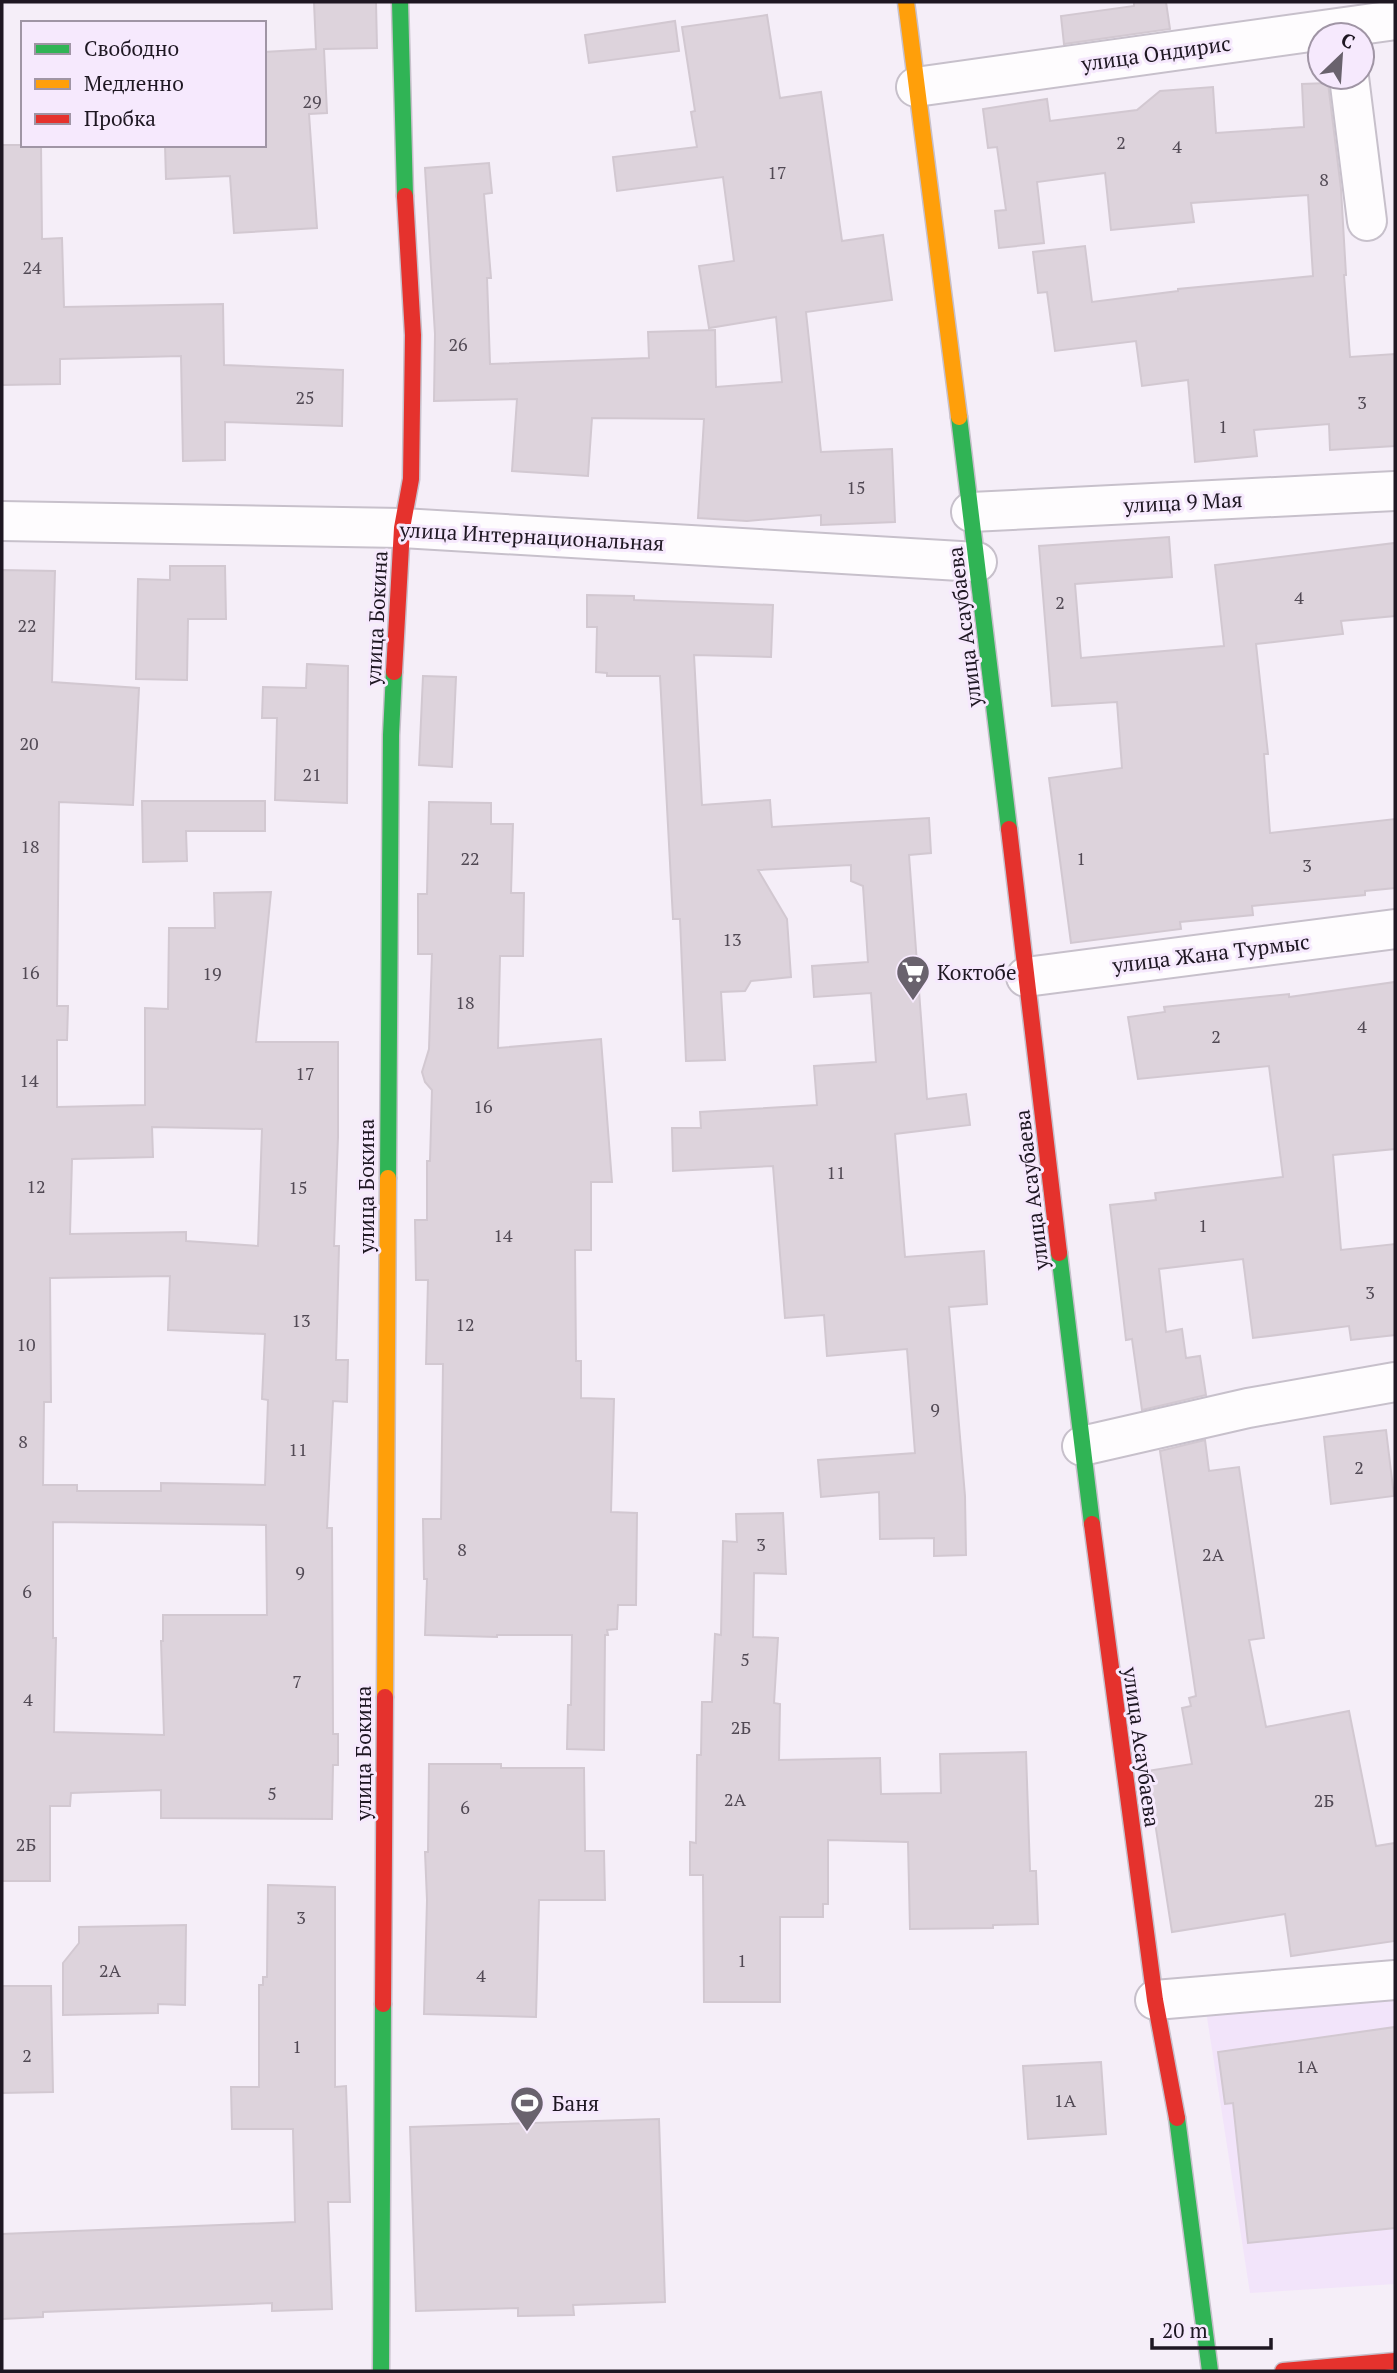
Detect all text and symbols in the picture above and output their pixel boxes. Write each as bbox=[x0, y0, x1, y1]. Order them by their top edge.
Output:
legend bbox=[21, 21, 266, 147]
north arrow bbox=[1306, 21, 1376, 91]
text: С bbox=[1337, 26, 1359, 54]
street label: улица Ондирис bbox=[1078, 29, 1233, 77]
text: Свободно bbox=[84, 34, 179, 62]
text: Медленно bbox=[84, 69, 184, 97]
house number: 29 bbox=[302, 89, 322, 113]
text: Пробка bbox=[84, 104, 156, 132]
house number: 2 bbox=[1116, 130, 1126, 154]
house number: 4 bbox=[1172, 134, 1182, 158]
house number: 17 bbox=[767, 160, 787, 184]
house number: 8 bbox=[1319, 167, 1329, 191]
house number: 24 bbox=[22, 255, 42, 279]
house number: 26 bbox=[448, 332, 468, 356]
house number: 25 bbox=[295, 385, 315, 409]
house number: 3 bbox=[1357, 390, 1367, 414]
house number: 1 bbox=[1218, 414, 1228, 438]
house number: 15 bbox=[846, 475, 866, 499]
street label: улица 9 Мая bbox=[1122, 485, 1243, 519]
street label: улица Интернациональная bbox=[398, 515, 665, 557]
street label: улица Асаубаева bbox=[940, 545, 988, 710]
street label: улица Бокина bbox=[358, 550, 394, 687]
house number: 4 bbox=[1294, 585, 1304, 609]
house number: 2 bbox=[1055, 590, 1065, 614]
house number: 22 bbox=[17, 613, 37, 637]
house number: 20 bbox=[19, 731, 39, 755]
house number: 21 bbox=[302, 762, 322, 786]
house number: 18 bbox=[20, 834, 40, 858]
house number: 22 bbox=[460, 846, 480, 870]
house number: 1 bbox=[1076, 846, 1086, 870]
house number: 3 bbox=[1302, 853, 1312, 877]
house number: 13 bbox=[722, 927, 742, 951]
street label: улица Жана Турмыс bbox=[1110, 927, 1311, 979]
supermarket icon: Коктобе bbox=[894, 953, 932, 1002]
place label: Коктобе bbox=[937, 958, 1017, 986]
house number: 16 bbox=[20, 960, 40, 984]
house number: 19 bbox=[202, 961, 222, 985]
house number: 18 bbox=[455, 990, 475, 1014]
house number: 4 bbox=[1357, 1014, 1367, 1038]
house number: 2 bbox=[1211, 1024, 1221, 1048]
house number: 17 bbox=[295, 1061, 315, 1085]
house number: 14 bbox=[19, 1068, 39, 1092]
house number: 16 bbox=[473, 1094, 493, 1118]
street label: улица Асаубаева bbox=[1007, 1108, 1055, 1273]
street label: улица Бокина bbox=[352, 1118, 380, 1254]
house number: 11 bbox=[826, 1160, 846, 1184]
house number: 12 bbox=[26, 1174, 46, 1198]
house number: 15 bbox=[288, 1175, 308, 1199]
house number: 1 bbox=[1198, 1213, 1208, 1237]
house number: 14 bbox=[493, 1223, 513, 1247]
house number: 3 bbox=[1365, 1280, 1375, 1304]
house number: 13 bbox=[291, 1308, 311, 1332]
house number: 12 bbox=[455, 1312, 475, 1336]
house number: 10 bbox=[16, 1332, 36, 1356]
house number: 9 bbox=[930, 1397, 940, 1421]
house number: 8 bbox=[18, 1429, 28, 1453]
house number: 11 bbox=[288, 1437, 308, 1461]
house number: 2 bbox=[1354, 1455, 1364, 1479]
house number: 3 bbox=[756, 1532, 766, 1556]
house number: 8 bbox=[457, 1537, 467, 1561]
house number: 2А bbox=[1202, 1542, 1225, 1566]
house number: 9 bbox=[295, 1560, 305, 1584]
house number: 6 bbox=[22, 1579, 32, 1603]
house number: 5 bbox=[740, 1647, 750, 1671]
street label: улица Асаубаева bbox=[1117, 1664, 1167, 1829]
house number: 7 bbox=[292, 1669, 302, 1693]
street label: улица Бокина bbox=[349, 1685, 377, 1821]
house number: 4 bbox=[23, 1687, 33, 1711]
house number: 2Б bbox=[731, 1715, 751, 1739]
house number: 5 bbox=[267, 1781, 277, 1805]
house number: 2А bbox=[724, 1787, 747, 1811]
house number: 2Б bbox=[1314, 1788, 1334, 1812]
house number: 6 bbox=[460, 1795, 470, 1819]
house number: 2Б bbox=[16, 1832, 36, 1856]
house number: 3 bbox=[296, 1905, 306, 1929]
house number: 1 bbox=[737, 1948, 747, 1972]
house number: 2А bbox=[99, 1958, 122, 1982]
house number: 4 bbox=[476, 1963, 486, 1987]
house number: 1 bbox=[292, 2034, 302, 2058]
house number: 2 bbox=[22, 2043, 32, 2067]
house number: 1А bbox=[1296, 2054, 1319, 2078]
sports icon: Баня bbox=[508, 2084, 546, 2133]
house number: 1А bbox=[1054, 2088, 1077, 2112]
place label: Баня bbox=[552, 2089, 599, 2117]
scale bar bbox=[1152, 2306, 1271, 2350]
text: 20 m bbox=[1162, 2316, 1208, 2344]

